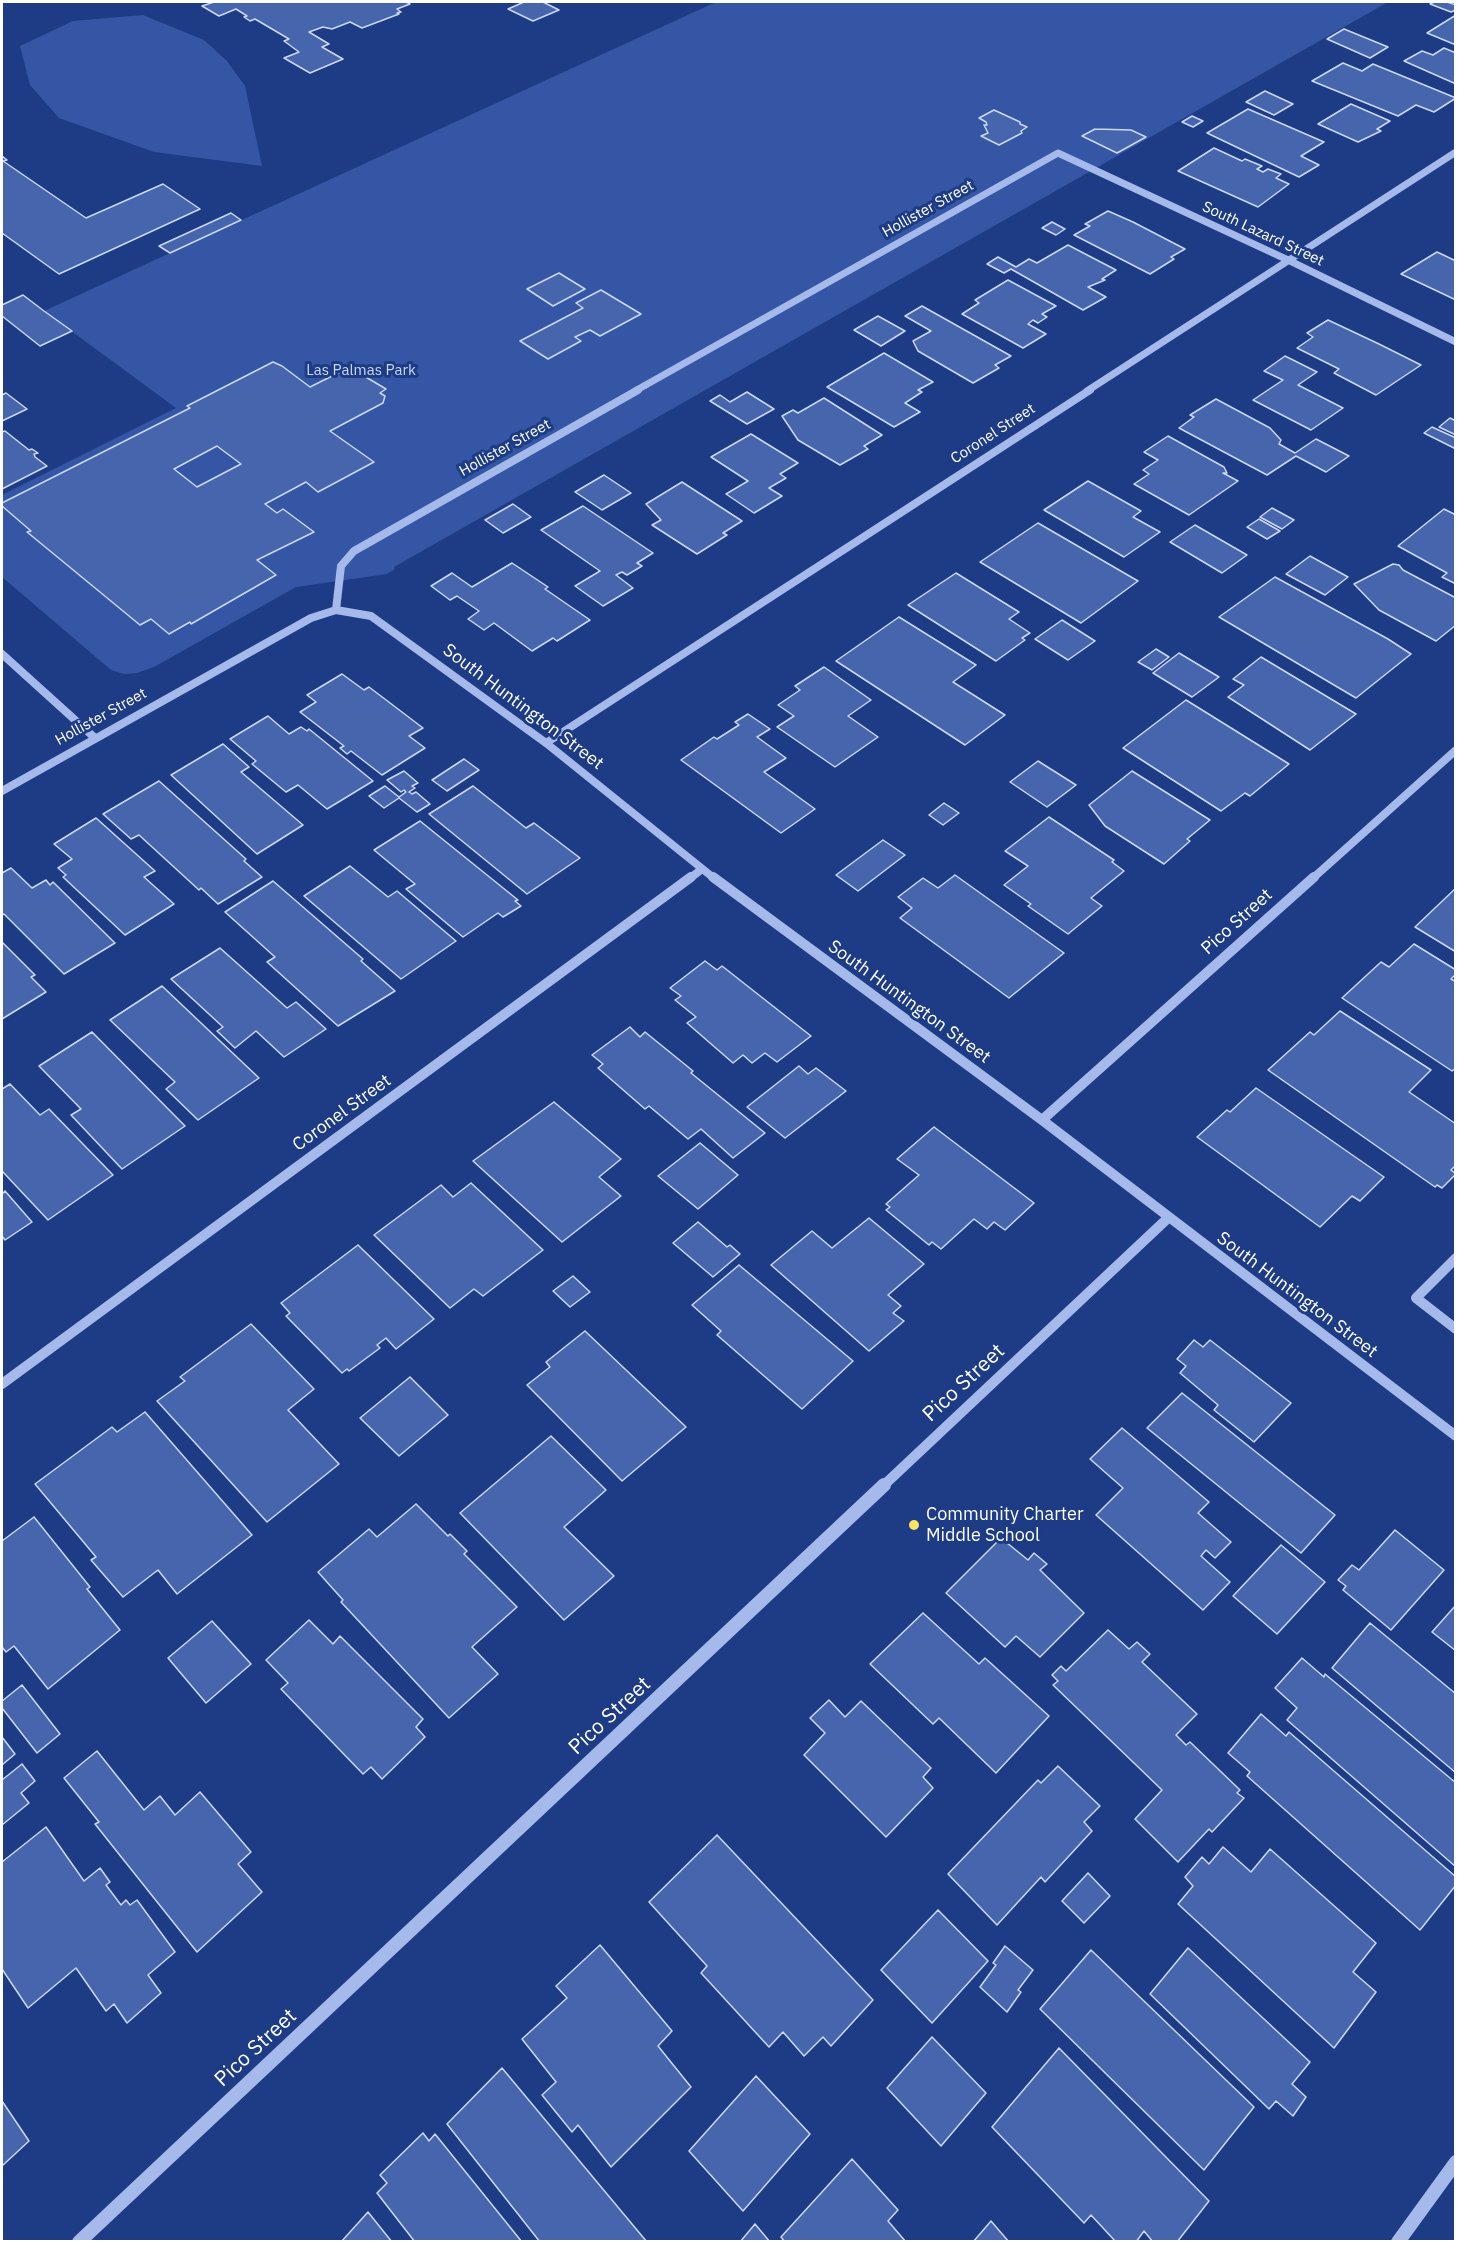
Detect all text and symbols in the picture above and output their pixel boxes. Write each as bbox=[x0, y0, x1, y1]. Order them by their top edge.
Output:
street label: Hollister Street bbox=[879, 176, 977, 242]
street label: South Lazard Street bbox=[1199, 198, 1327, 270]
park label: Las Palmas Park bbox=[306, 362, 416, 380]
street label: Coronel Street bbox=[947, 400, 1039, 468]
street label: Hollister Street bbox=[456, 415, 554, 481]
street label: South Huntington Street bbox=[438, 640, 608, 774]
street label: Hollister Street bbox=[52, 684, 150, 750]
street label: Pico Street bbox=[1197, 885, 1277, 959]
street label: South Huntington Street bbox=[824, 936, 994, 1068]
street label: Coronel Street bbox=[289, 1070, 395, 1156]
street label: South Huntington Street bbox=[1212, 1228, 1382, 1362]
street label: Pico Street bbox=[918, 1339, 1010, 1427]
place label: Community Charter Middle School bbox=[926, 1504, 1084, 1546]
marker: Community Charter Middle School bbox=[907, 1518, 921, 1532]
street label: Pico Street bbox=[564, 1672, 656, 1760]
street label: Pico Street bbox=[210, 2004, 302, 2092]

